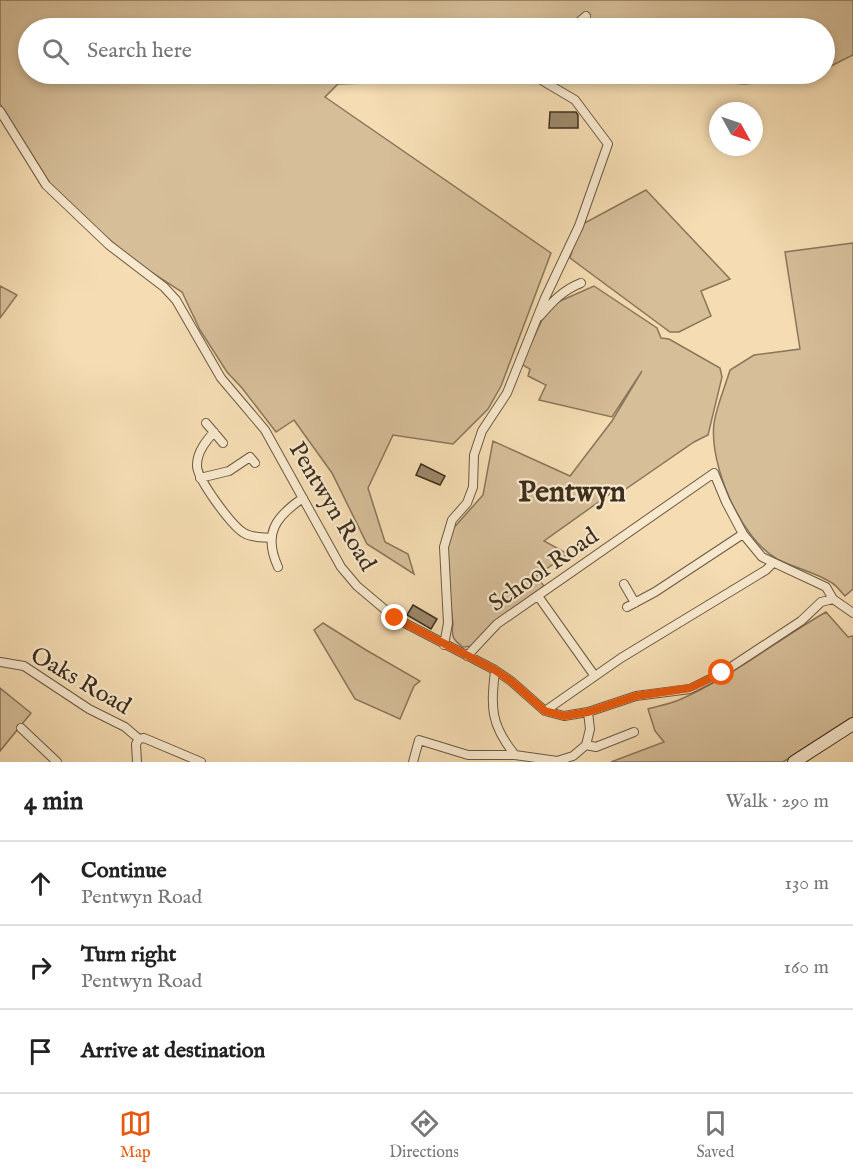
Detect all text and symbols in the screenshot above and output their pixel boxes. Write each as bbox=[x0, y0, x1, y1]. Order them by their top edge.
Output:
search box bbox=[18, 18, 835, 84]
icon: search bbox=[39, 35, 72, 68]
text: Search here bbox=[87, 37, 192, 65]
north arrow bbox=[709, 102, 763, 156]
street label: Pentwyn Road bbox=[281, 436, 383, 577]
district label: Pentwyn bbox=[518, 474, 626, 512]
street label: School Road bbox=[483, 521, 605, 619]
route end bbox=[381, 604, 407, 630]
street label: Oaks Road bbox=[24, 640, 136, 723]
route start bbox=[708, 659, 734, 685]
text: 4 min bbox=[24, 785, 83, 818]
text: Walk · 290 m bbox=[725, 789, 829, 814]
text: Continue bbox=[81, 857, 167, 885]
icon: ahead bbox=[24, 867, 57, 900]
text: 130 m bbox=[784, 871, 829, 896]
text: Pentwyn Road bbox=[81, 885, 202, 910]
text: Turn right bbox=[81, 941, 176, 969]
icon: right bbox=[24, 951, 57, 984]
text: 160 m bbox=[783, 955, 829, 980]
text: Pentwyn Road bbox=[81, 969, 202, 994]
icon: arrive bbox=[24, 1035, 57, 1068]
text: Arrive at destination bbox=[81, 1037, 265, 1065]
tab: Map bbox=[119, 1107, 152, 1163]
tab: Directions bbox=[389, 1107, 459, 1163]
tab: Saved bbox=[696, 1107, 734, 1163]

